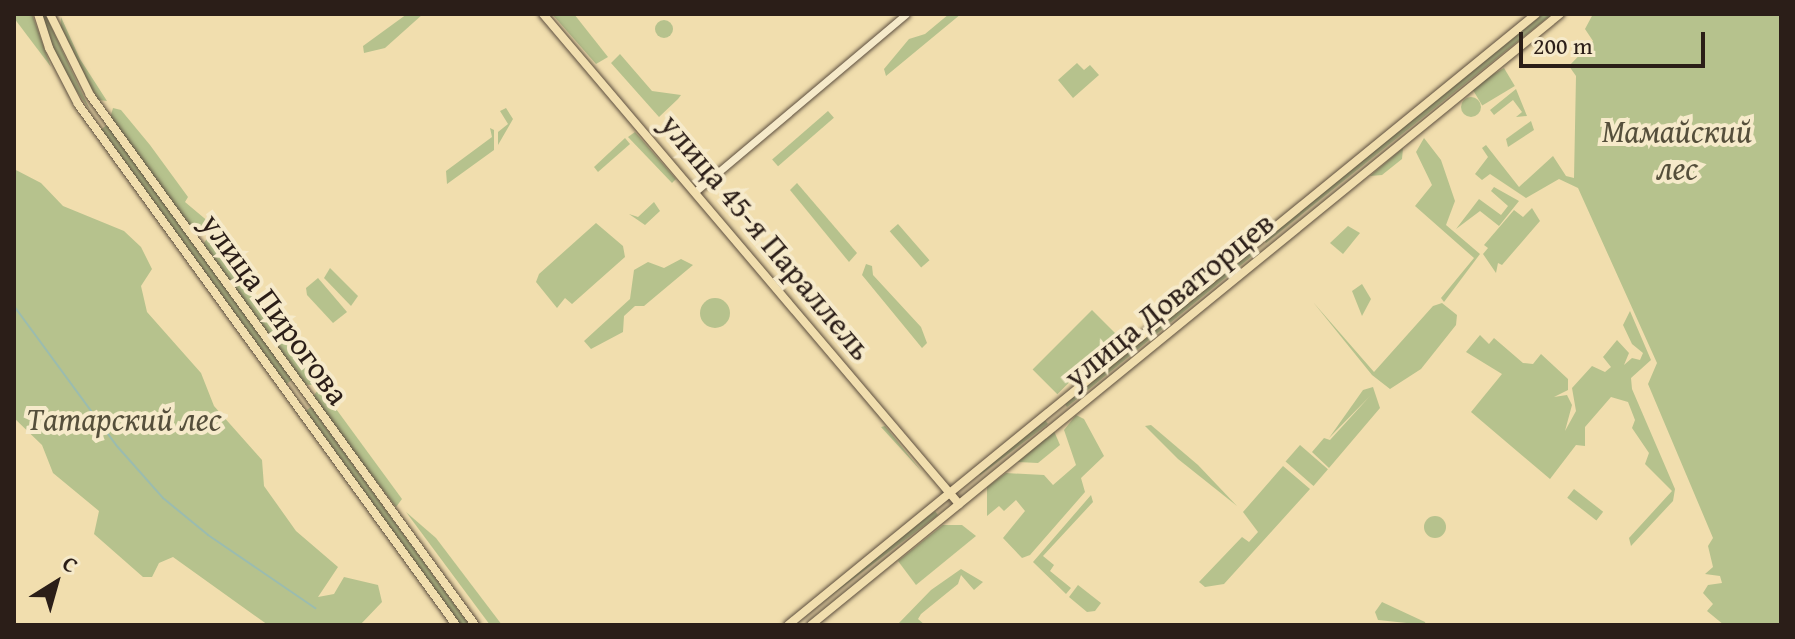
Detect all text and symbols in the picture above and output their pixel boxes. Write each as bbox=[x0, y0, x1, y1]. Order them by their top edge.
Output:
scale bar bbox=[1523, 16, 1709, 66]
text: 200 m bbox=[1533, 28, 1593, 63]
street label: улица 45-я Параллель bbox=[652, 106, 880, 368]
park label: Мамайский лес bbox=[1602, 113, 1752, 188]
street label: улица Доваторцев bbox=[1056, 204, 1282, 396]
street label: улица Пирогова bbox=[193, 206, 357, 412]
park label: Татарский лес bbox=[26, 400, 222, 438]
north arrow bbox=[16, 543, 96, 623]
text: С bbox=[56, 547, 85, 580]

